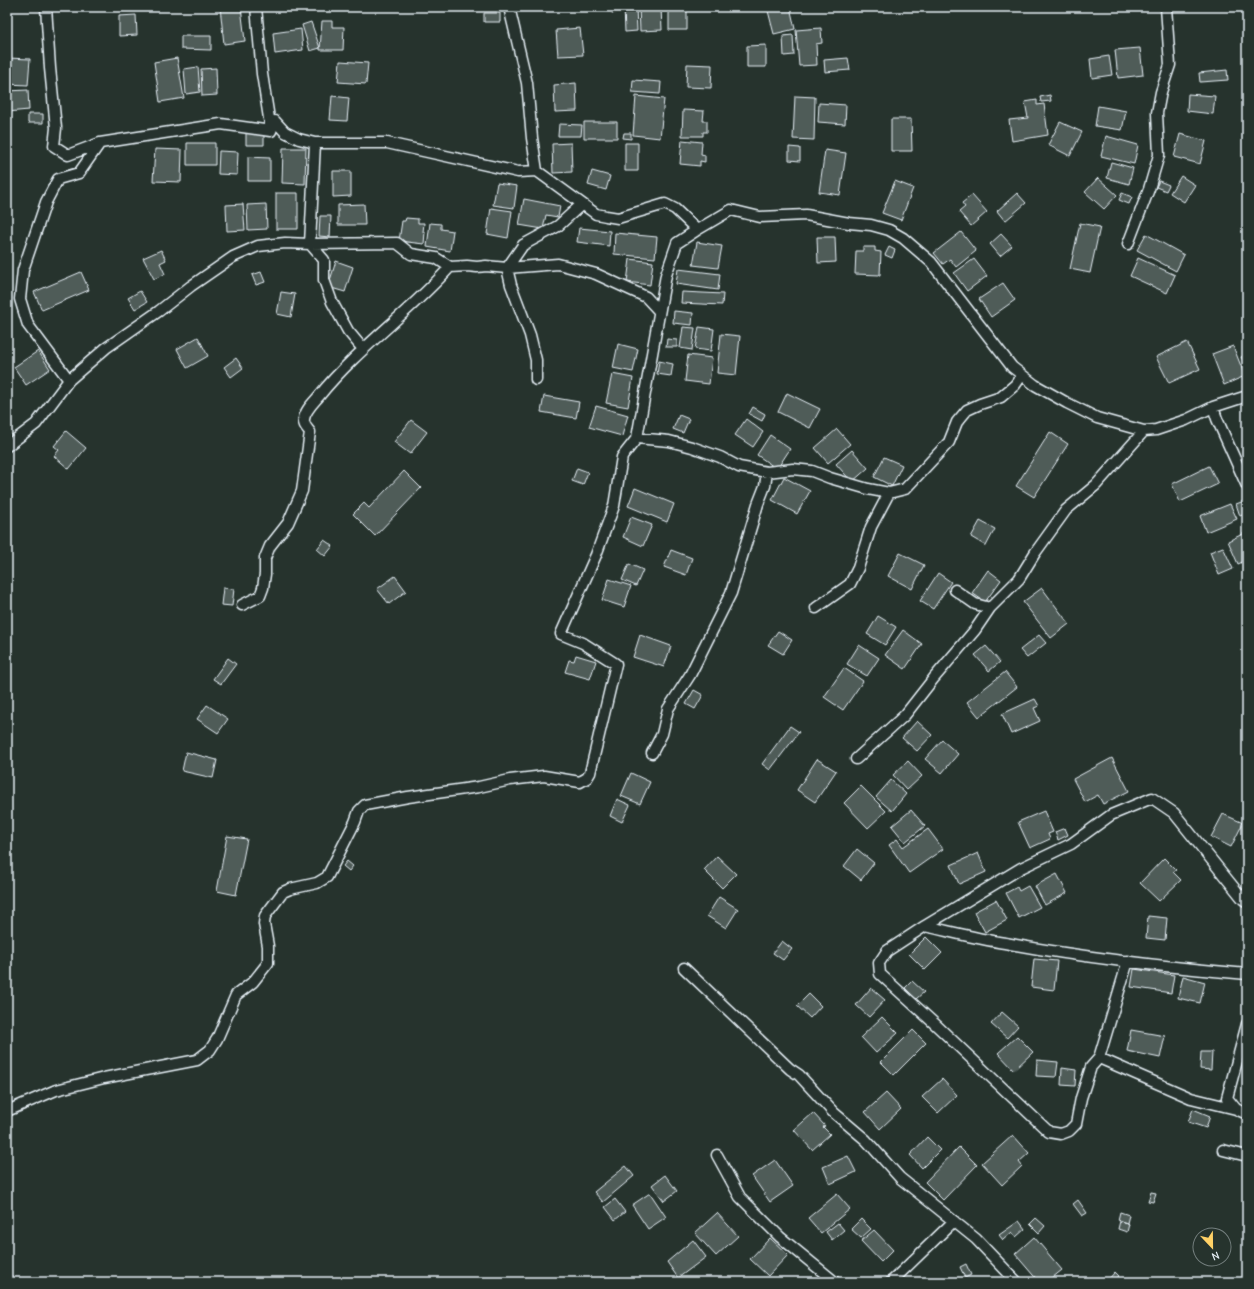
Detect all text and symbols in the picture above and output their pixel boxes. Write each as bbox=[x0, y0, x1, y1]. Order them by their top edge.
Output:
north arrow bbox=[1192, 1227, 1232, 1267]
text: N bbox=[1210, 1248, 1221, 1263]

